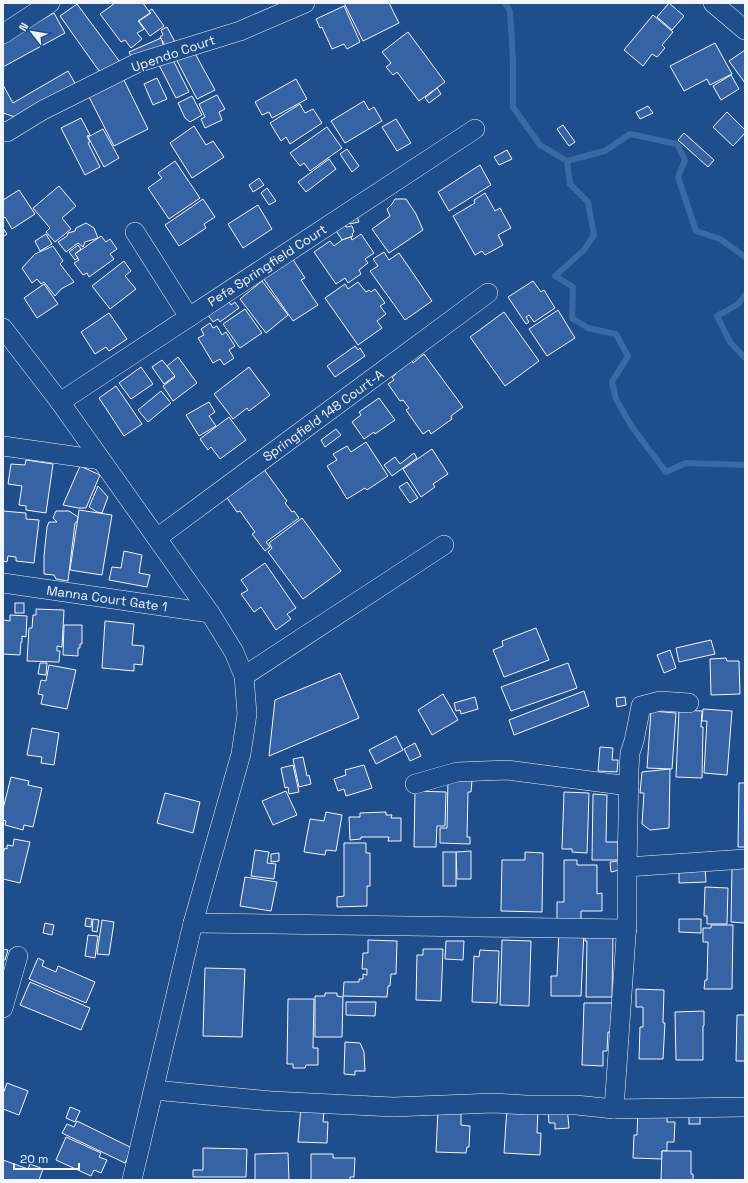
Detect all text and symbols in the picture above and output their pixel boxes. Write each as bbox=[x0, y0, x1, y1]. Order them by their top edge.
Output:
north arrow bbox=[12, 12, 52, 52]
text: N bbox=[16, 20, 31, 34]
street label: Upendo Court bbox=[129, 31, 217, 76]
street label: Pefa Springfield Court bbox=[204, 221, 330, 310]
street label: Springfield 148 Court-A bbox=[259, 366, 387, 465]
street label: Manna Court Gate 1 bbox=[45, 582, 168, 615]
scale bar bbox=[14, 1145, 79, 1171]
text: 20 m bbox=[20, 1151, 48, 1167]

